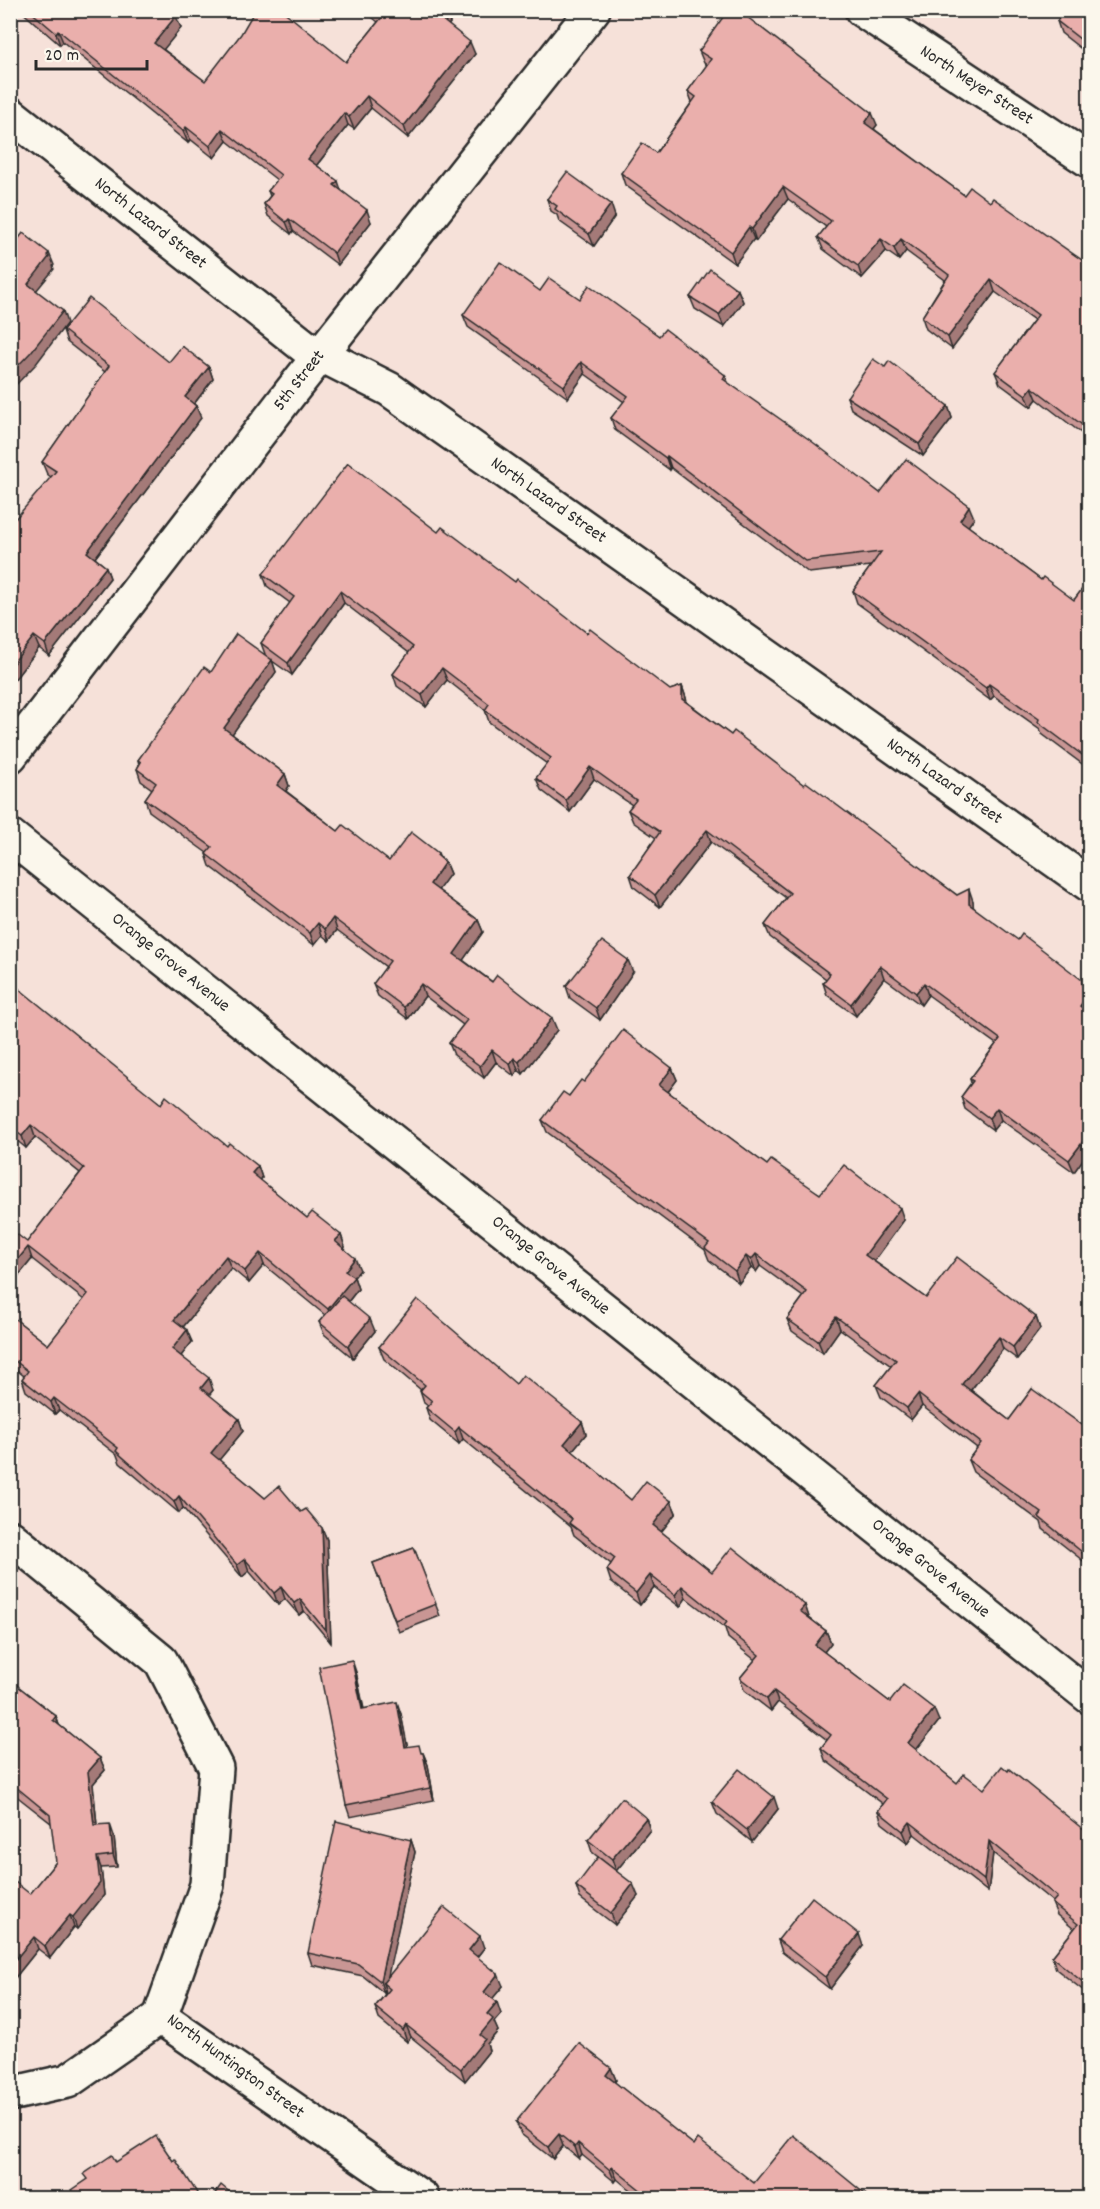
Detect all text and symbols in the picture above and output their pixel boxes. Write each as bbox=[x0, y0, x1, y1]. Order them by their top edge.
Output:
scale bar bbox=[36, 33, 147, 71]
street label: North Meyer Street bbox=[914, 40, 1038, 132]
text: 20 m bbox=[45, 44, 79, 69]
street label: North Lazard Street bbox=[88, 172, 212, 276]
street label: 5th Street bbox=[268, 345, 332, 417]
street label: North Lazard Street bbox=[485, 452, 611, 551]
street label: North Lazard Street bbox=[881, 733, 1007, 832]
street label: Orange Grove Avenue bbox=[105, 907, 235, 1019]
street label: Orange Grove Avenue bbox=[485, 1210, 615, 1322]
street label: Orange Grove Avenue bbox=[865, 1513, 995, 1625]
street label: North Huntington Street bbox=[161, 2008, 309, 2126]

